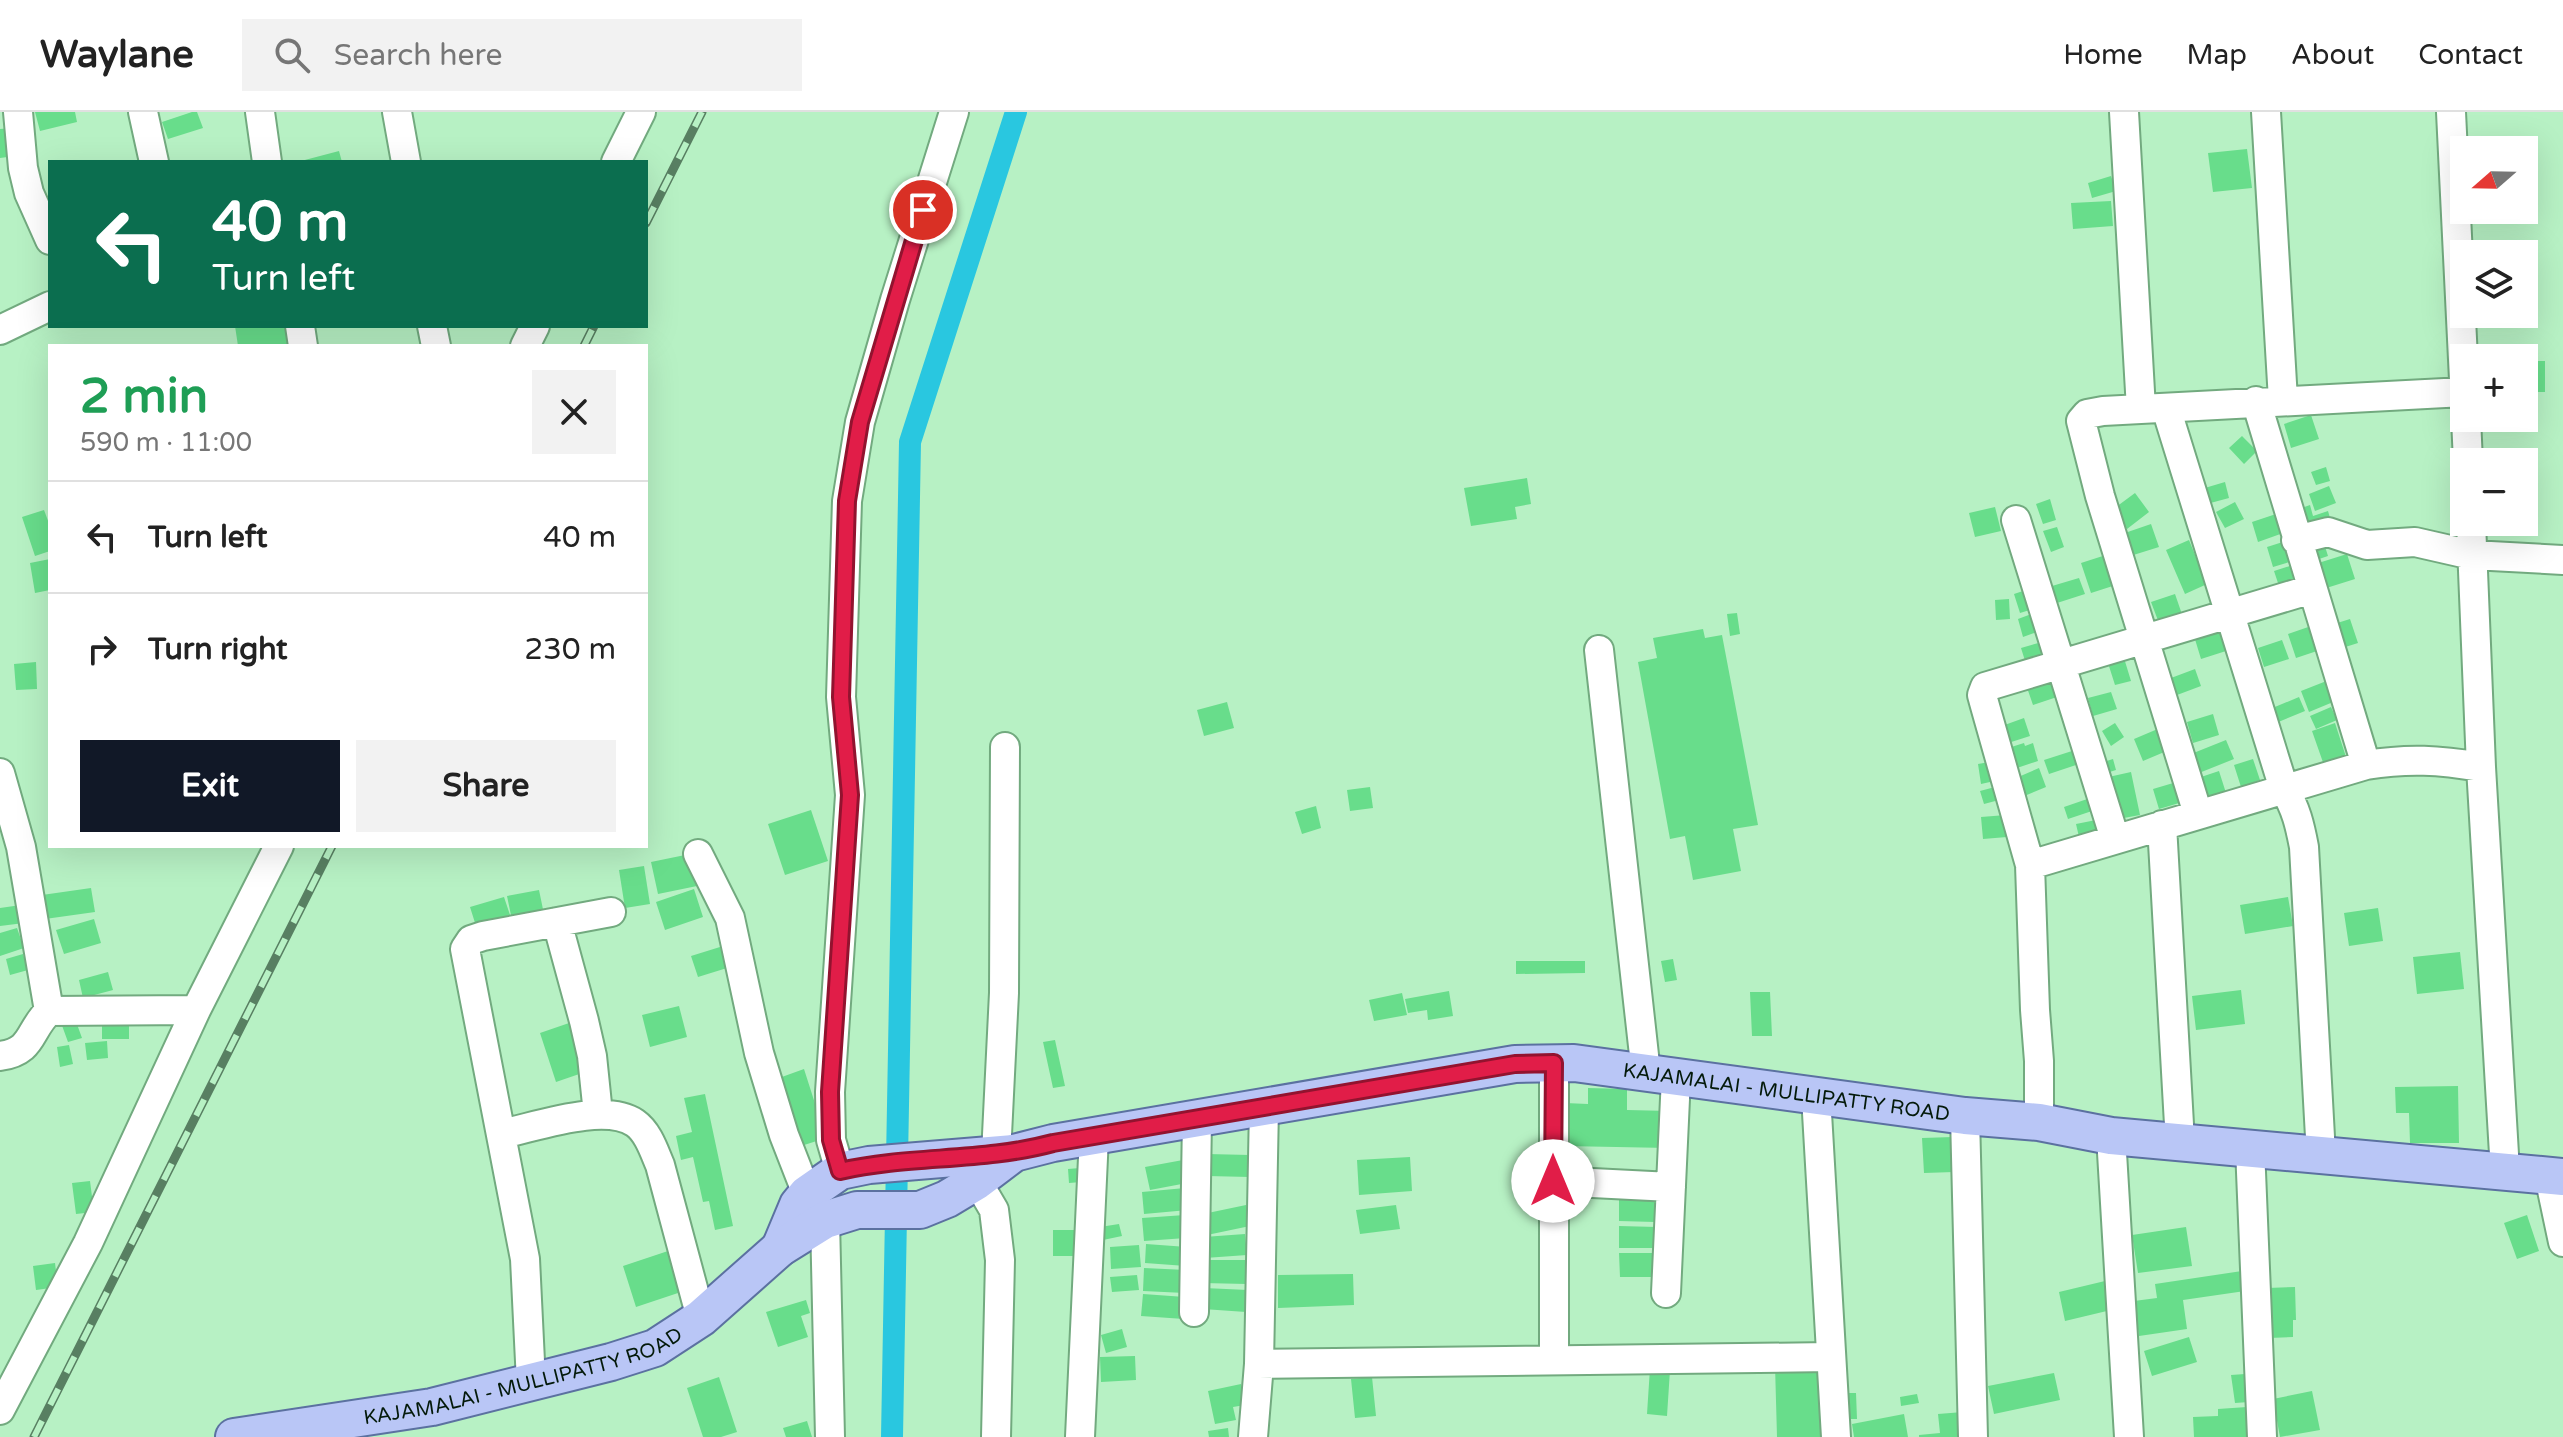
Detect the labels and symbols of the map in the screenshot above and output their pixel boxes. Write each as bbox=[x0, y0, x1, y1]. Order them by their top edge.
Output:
north arrow bbox=[2450, 136, 2538, 224]
pin bbox=[889, 176, 957, 244]
street label: KAJAMALAI - MULLIPATTY ROAD bbox=[1621, 1059, 1951, 1127]
position arrow bbox=[1511, 1139, 1595, 1223]
street label: KAJAMALAI - MULLIPATTY ROAD bbox=[362, 1322, 687, 1430]

